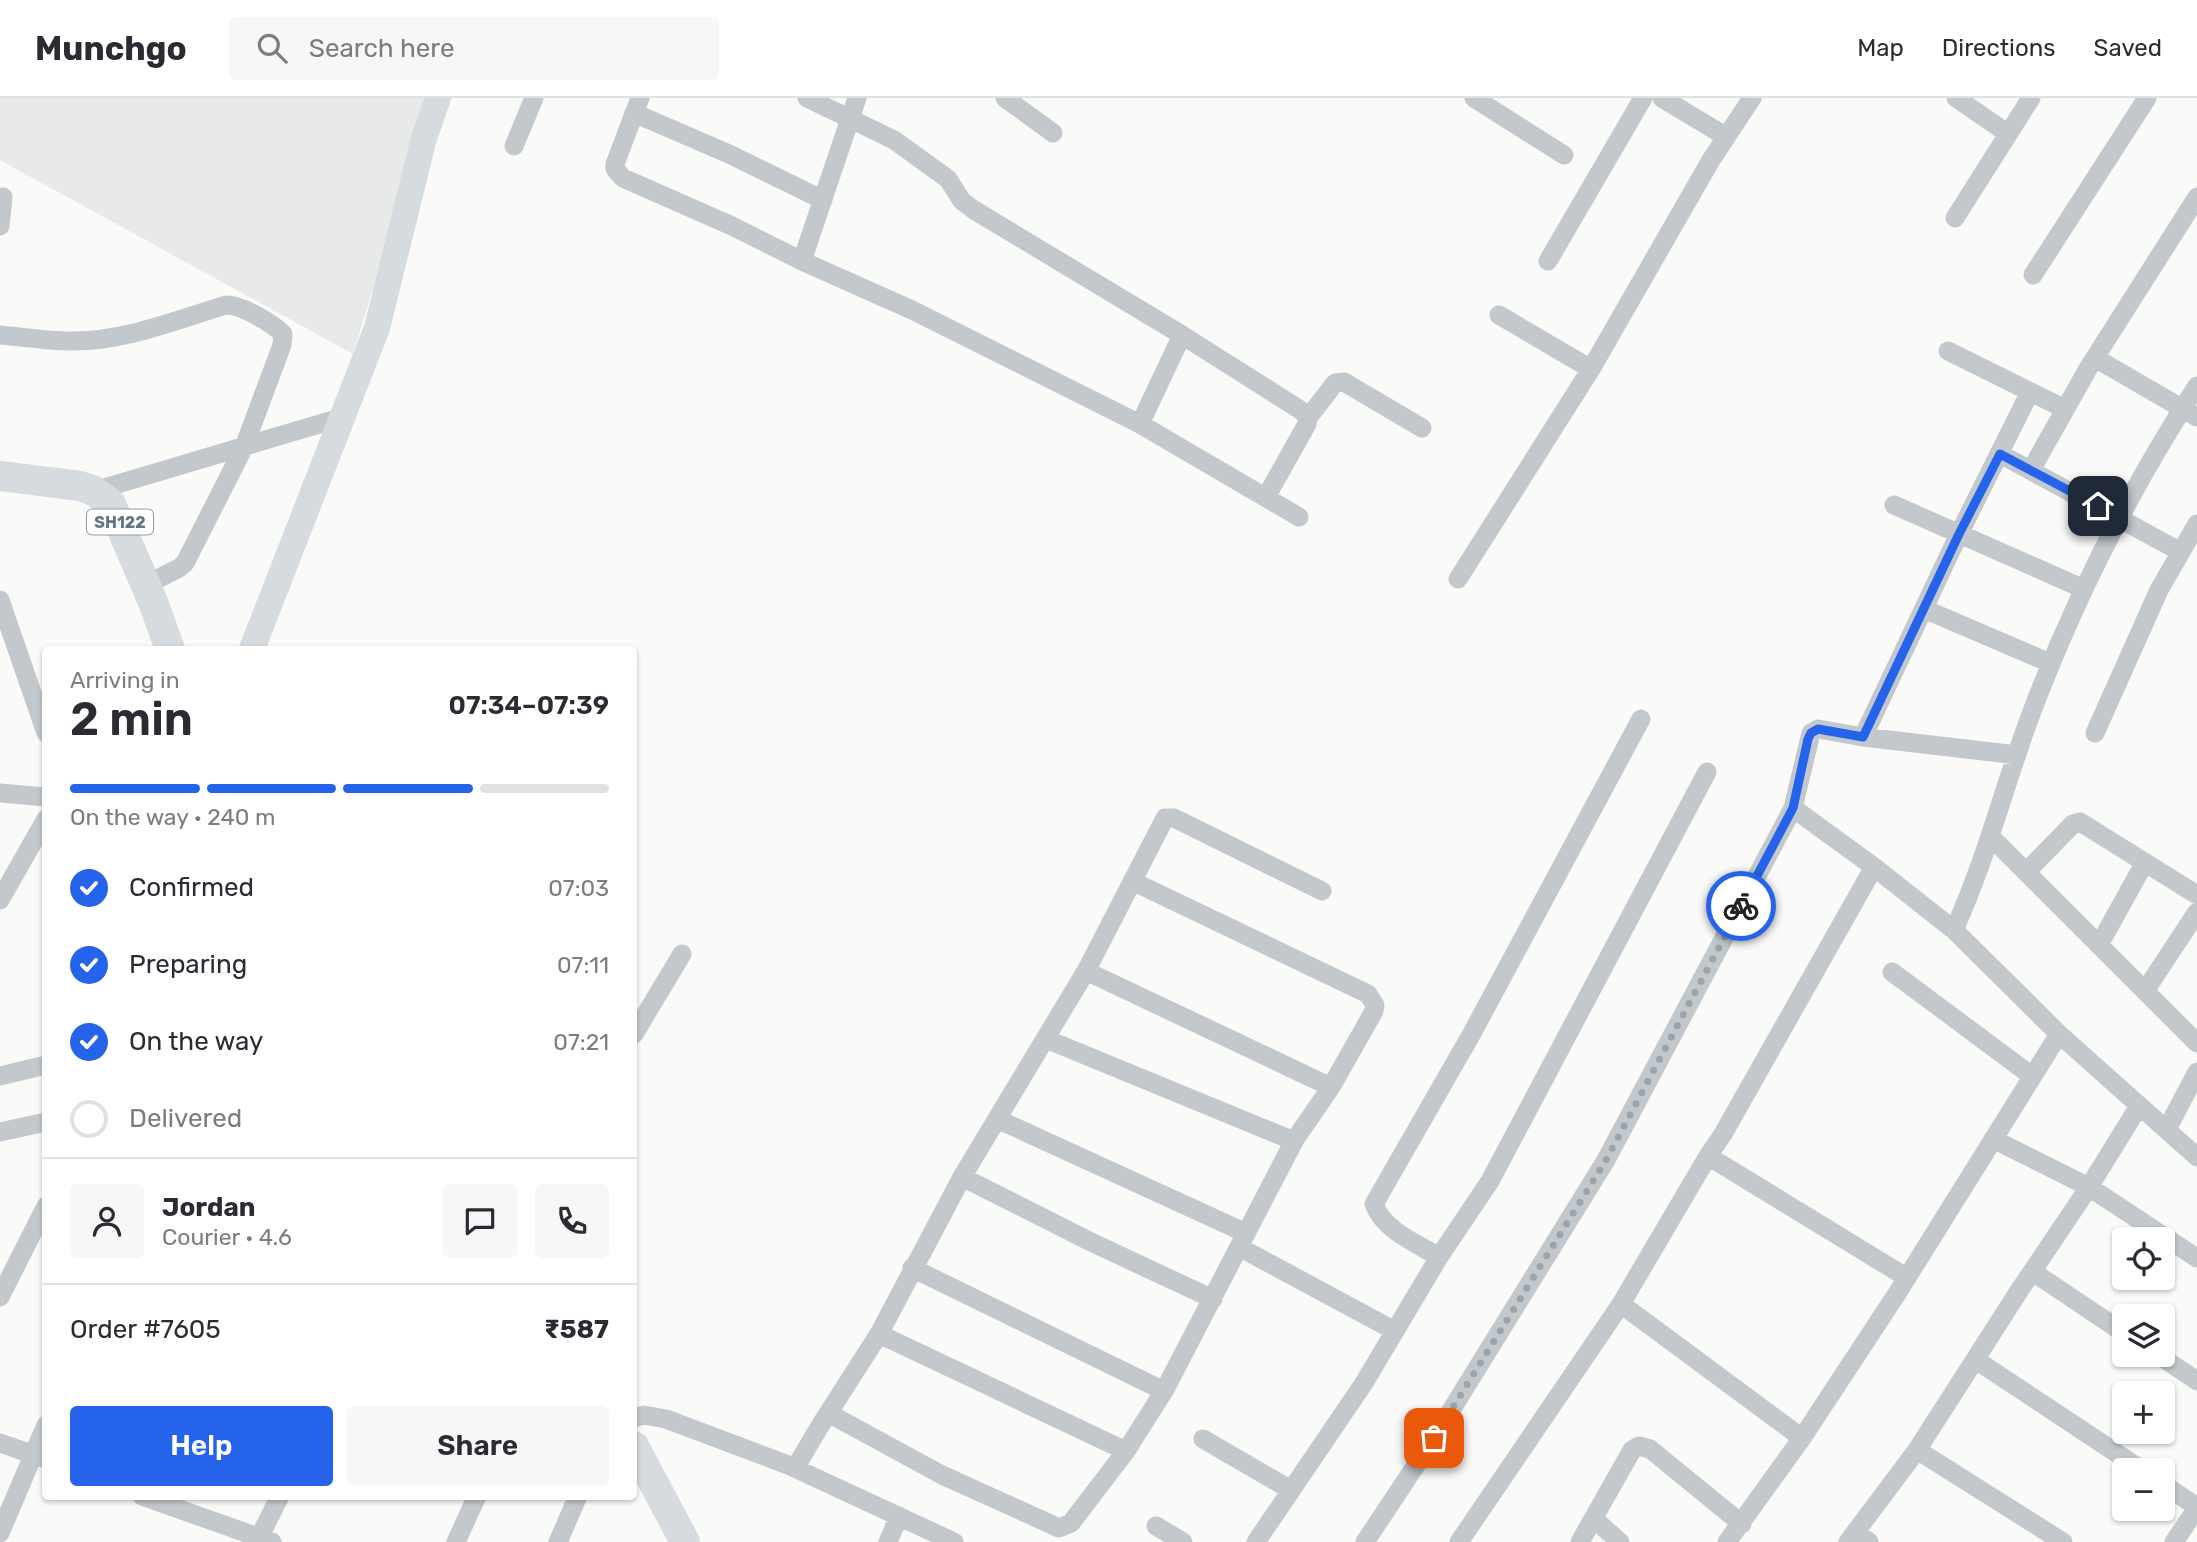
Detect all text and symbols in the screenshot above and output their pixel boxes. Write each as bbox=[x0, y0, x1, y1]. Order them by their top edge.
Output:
search box bbox=[229, 17, 719, 80]
text: Munchgo bbox=[35, 29, 187, 68]
icon: search bbox=[253, 29, 291, 67]
text: Search here bbox=[309, 33, 455, 64]
text: Map bbox=[1857, 34, 1904, 62]
text: Directions bbox=[1942, 34, 2055, 62]
text: Saved bbox=[2093, 34, 2162, 62]
pin bbox=[2068, 476, 2128, 536]
icon: home bbox=[2079, 487, 2117, 525]
road number: SH122 bbox=[87, 510, 153, 534]
text: Arriving in bbox=[70, 666, 180, 694]
text: 07:34–07:39 bbox=[449, 690, 609, 721]
text: 2 min bbox=[70, 692, 193, 747]
text: On the way · 240 m bbox=[70, 803, 275, 831]
icon: check bbox=[70, 869, 108, 907]
courier bbox=[1706, 871, 1776, 941]
text: Confirmed bbox=[129, 872, 254, 903]
text: 07:03 bbox=[548, 874, 609, 902]
icon: bike bbox=[1722, 887, 1760, 925]
icon: check bbox=[70, 946, 108, 984]
text: Preparing bbox=[129, 949, 247, 980]
text: 07:11 bbox=[557, 951, 609, 979]
icon: check bbox=[70, 1023, 108, 1061]
text: On the way bbox=[129, 1026, 263, 1057]
text: 07:21 bbox=[553, 1028, 609, 1056]
text: Delivered bbox=[129, 1103, 242, 1134]
button: person bbox=[70, 1184, 144, 1258]
button: chat bbox=[443, 1184, 517, 1258]
button: phone bbox=[535, 1184, 609, 1258]
text: Jordan bbox=[162, 1192, 255, 1223]
text: Courier · 4.6 bbox=[162, 1223, 292, 1251]
map controls bbox=[2112, 1227, 2175, 1521]
button: locate bbox=[2112, 1227, 2175, 1290]
button: layers bbox=[2112, 1304, 2175, 1367]
text: Order #7605 bbox=[70, 1314, 221, 1345]
text: ₹587 bbox=[544, 1314, 609, 1345]
button: + bbox=[2112, 1381, 2175, 1444]
button: Help bbox=[70, 1406, 333, 1486]
button: Share bbox=[347, 1406, 609, 1486]
pin bbox=[1404, 1408, 1464, 1468]
icon: bag bbox=[1415, 1419, 1453, 1457]
button: − bbox=[2112, 1458, 2175, 1521]

